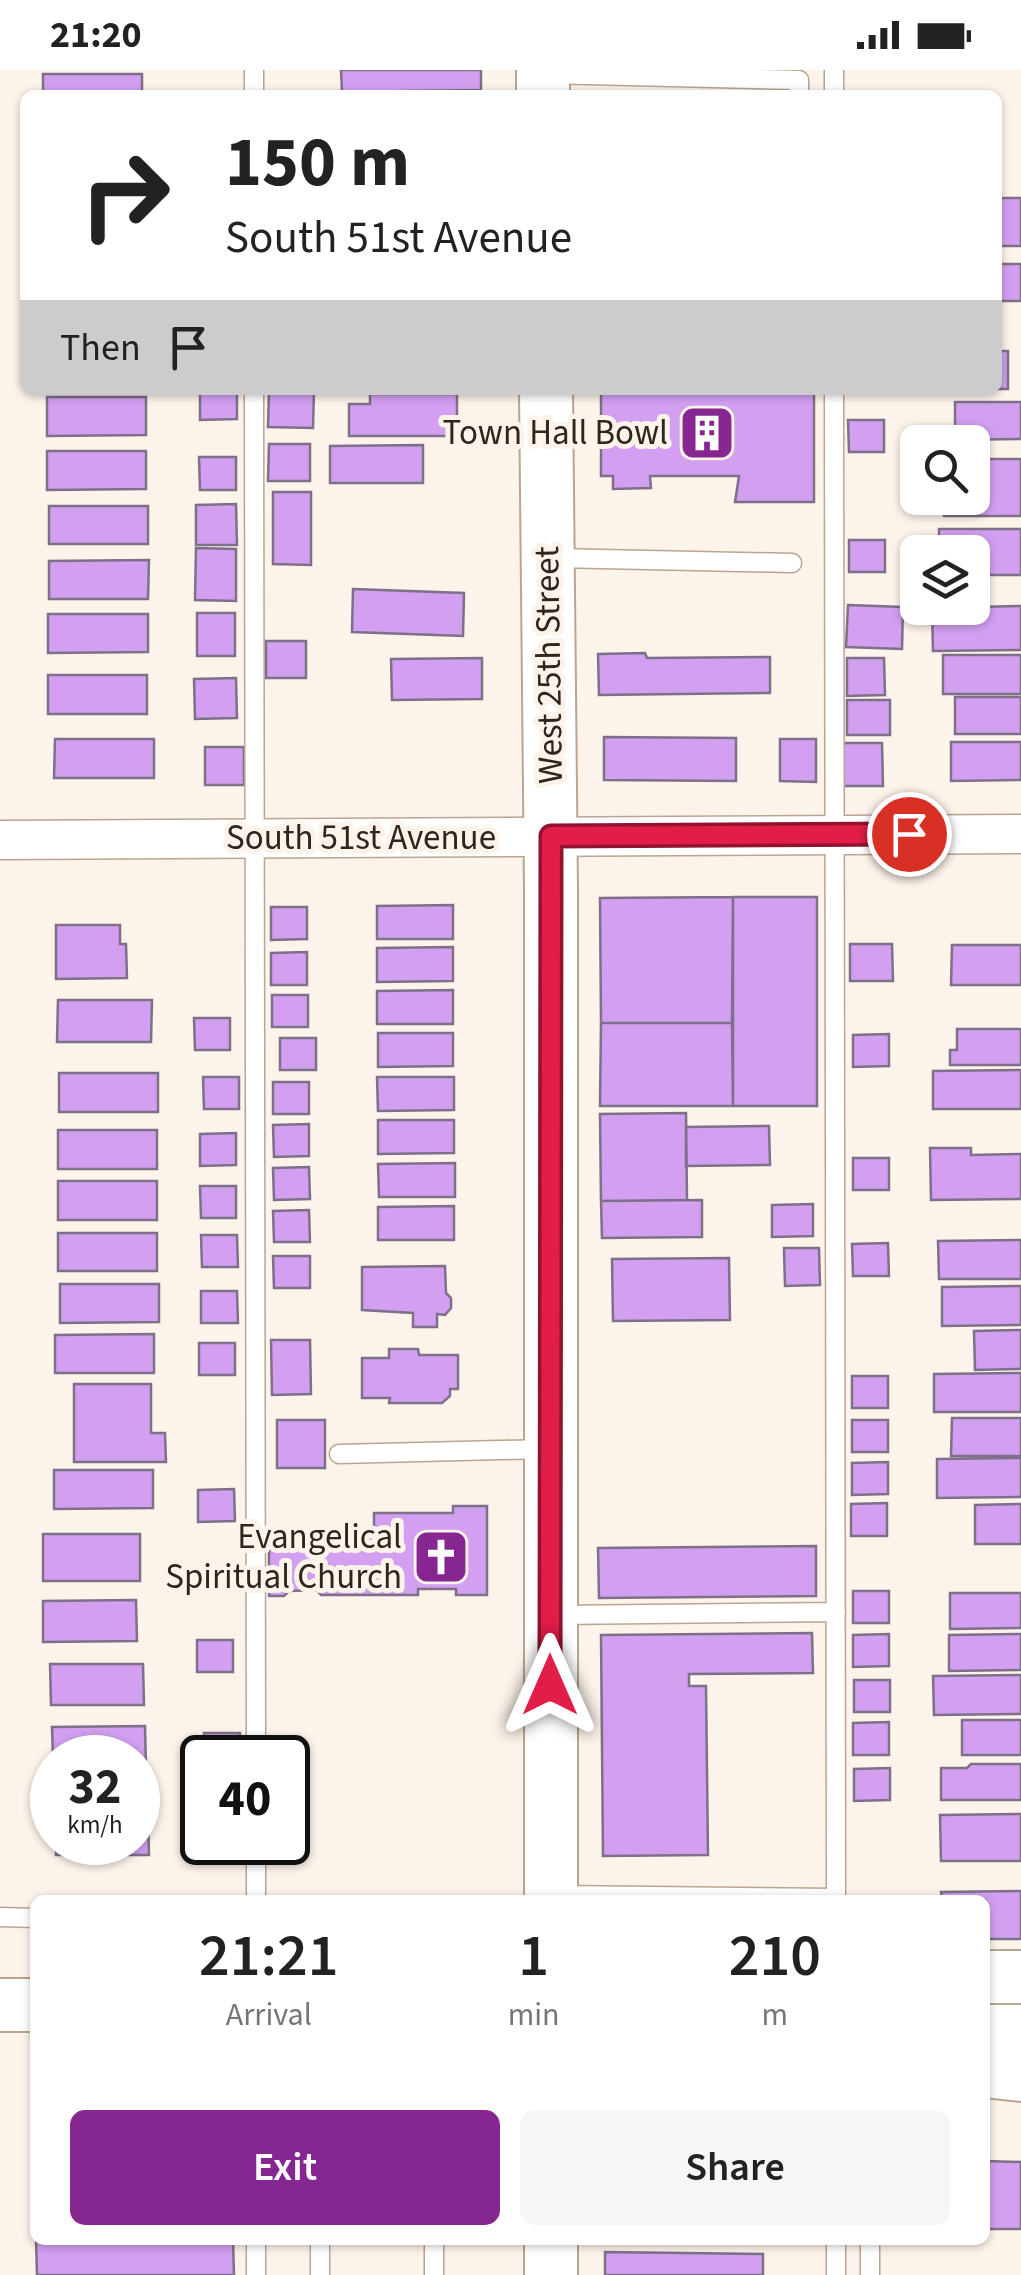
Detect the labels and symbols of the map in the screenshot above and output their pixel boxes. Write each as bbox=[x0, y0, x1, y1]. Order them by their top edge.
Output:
building icon: Town Hall Bowl bbox=[677, 403, 737, 463]
place label: Town Hall Bowl bbox=[443, 408, 668, 458]
street label: West 25th Street bbox=[522, 545, 576, 784]
pin bbox=[867, 792, 952, 877]
street label: South 51st Avenue bbox=[226, 813, 496, 863]
place label: Evangelical Spiritual Church bbox=[165, 1512, 402, 1602]
church icon: Evangelical Spiritual Church bbox=[411, 1527, 471, 1587]
position arrow bbox=[498, 1633, 602, 1737]
speed limit sign: 40 bbox=[180, 1735, 310, 1865]

